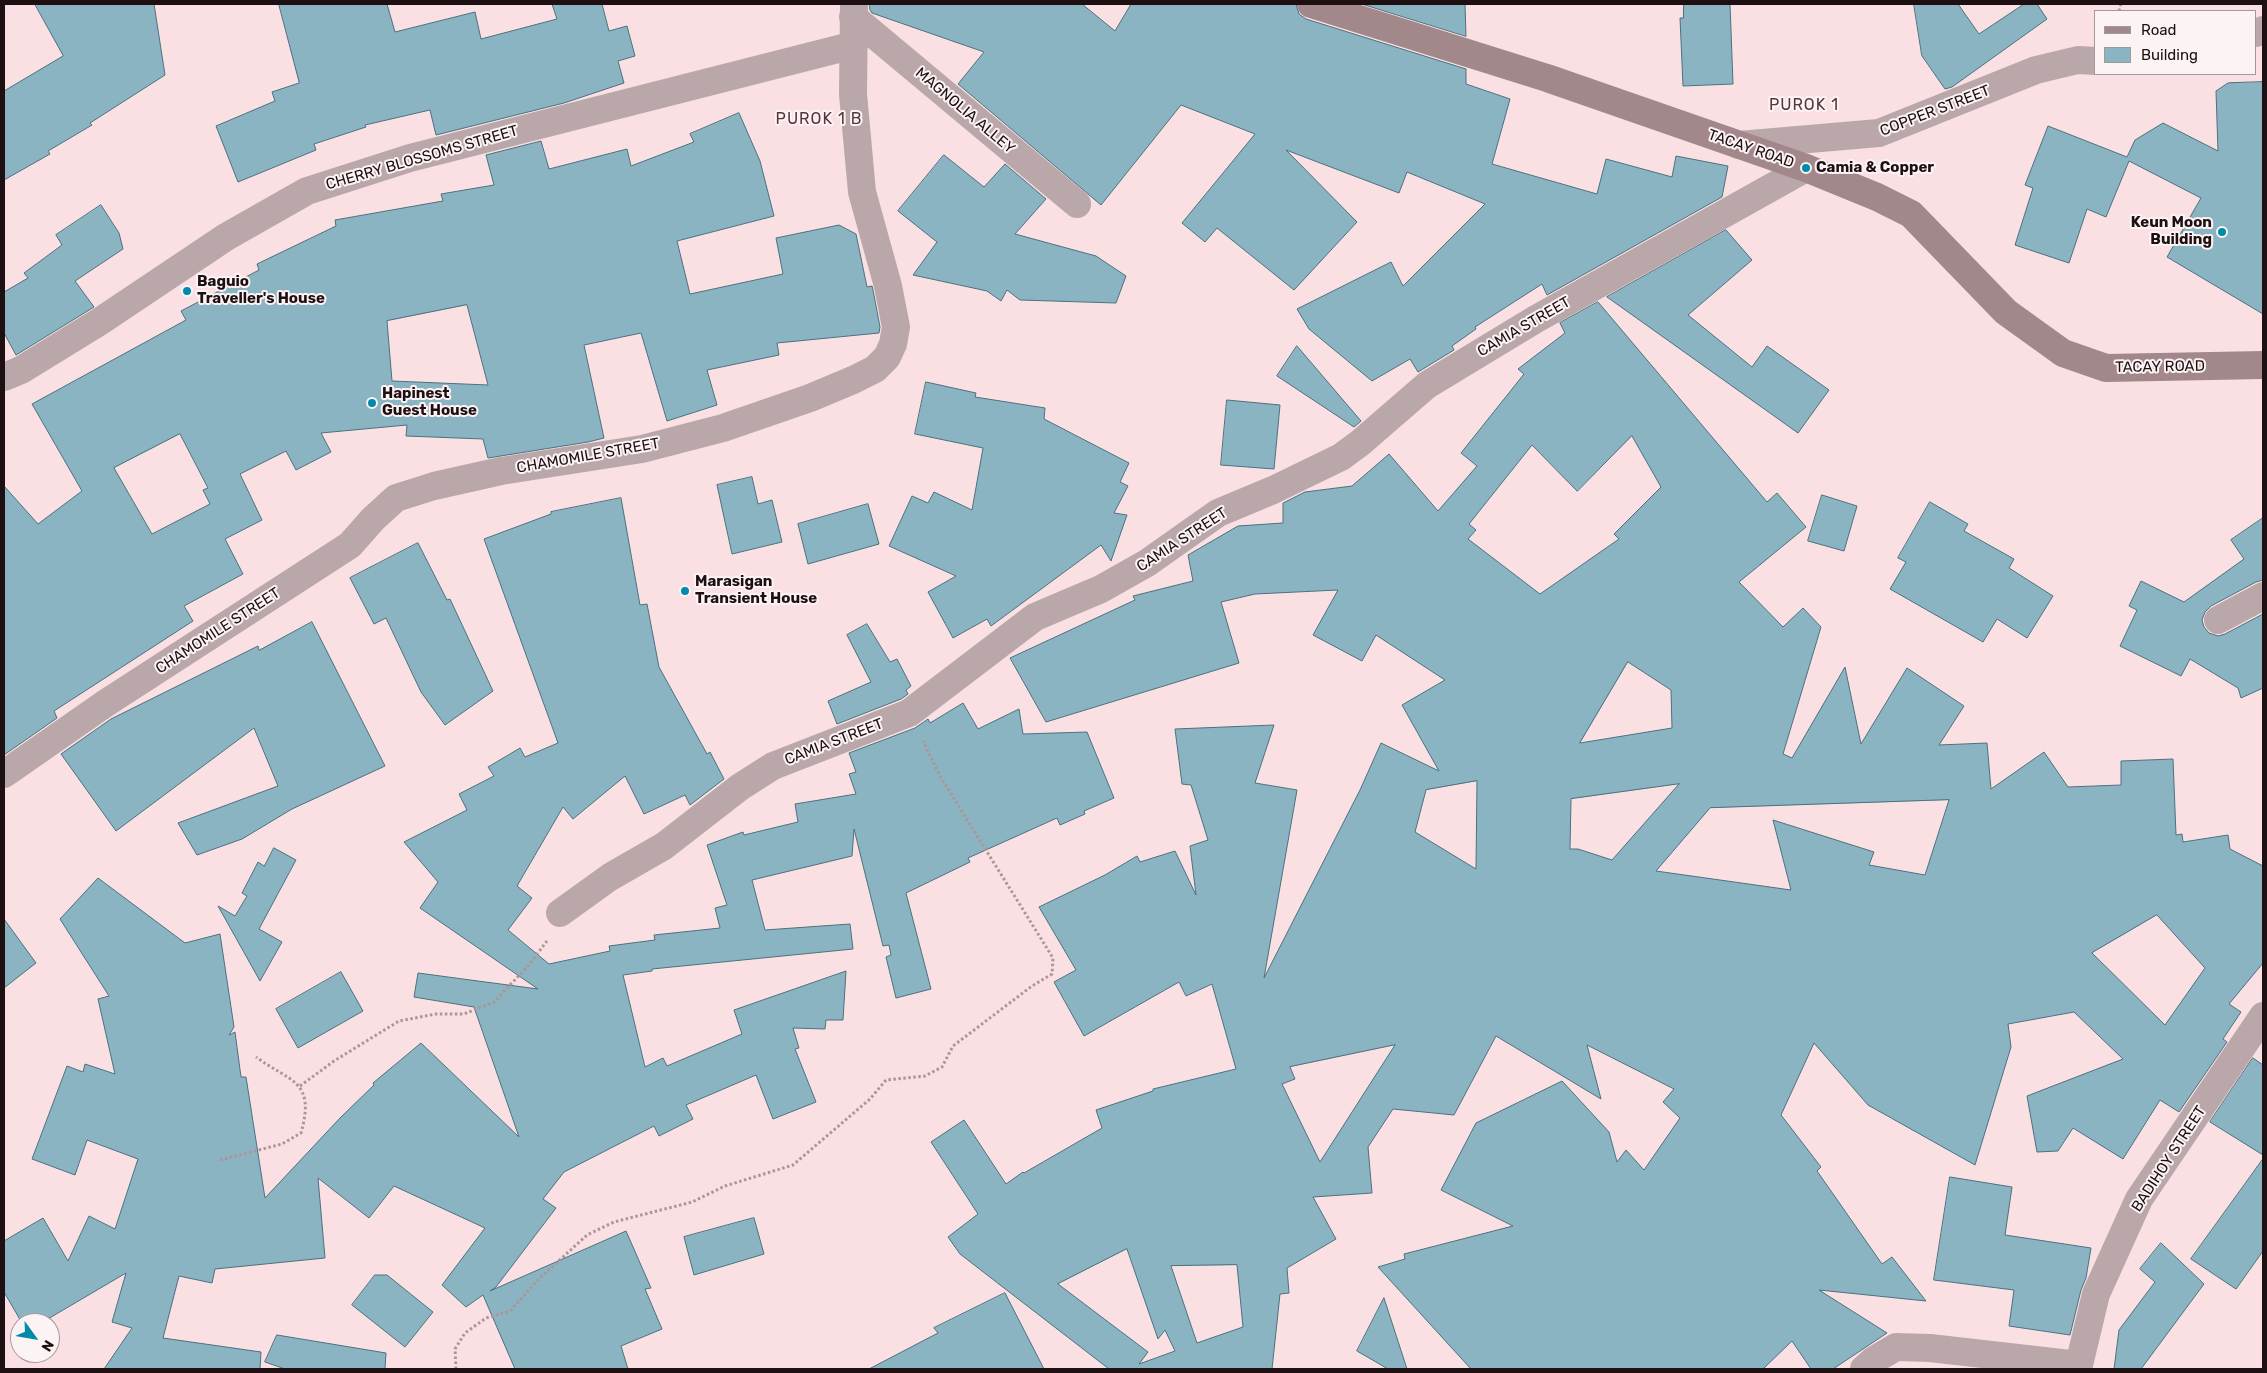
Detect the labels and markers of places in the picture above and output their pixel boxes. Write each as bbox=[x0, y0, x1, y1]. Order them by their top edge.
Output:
place label: Camia & Copper bbox=[1816, 159, 1934, 177]
marker: Camia & Copper bbox=[1800, 162, 1812, 174]
place label: Keun Moon Building bbox=[2131, 214, 2212, 249]
marker: Keun Moon Building bbox=[2216, 226, 2228, 238]
place label: Baguio Traveller's House bbox=[197, 273, 325, 308]
marker: Baguio Traveller's House bbox=[181, 285, 193, 297]
place label: Hapinest Guest House bbox=[382, 385, 477, 420]
marker: Hapinest Guest House bbox=[366, 397, 378, 409]
place label: Marasigan Transient House bbox=[695, 573, 817, 608]
marker: Marasigan Transient House bbox=[679, 585, 691, 597]

